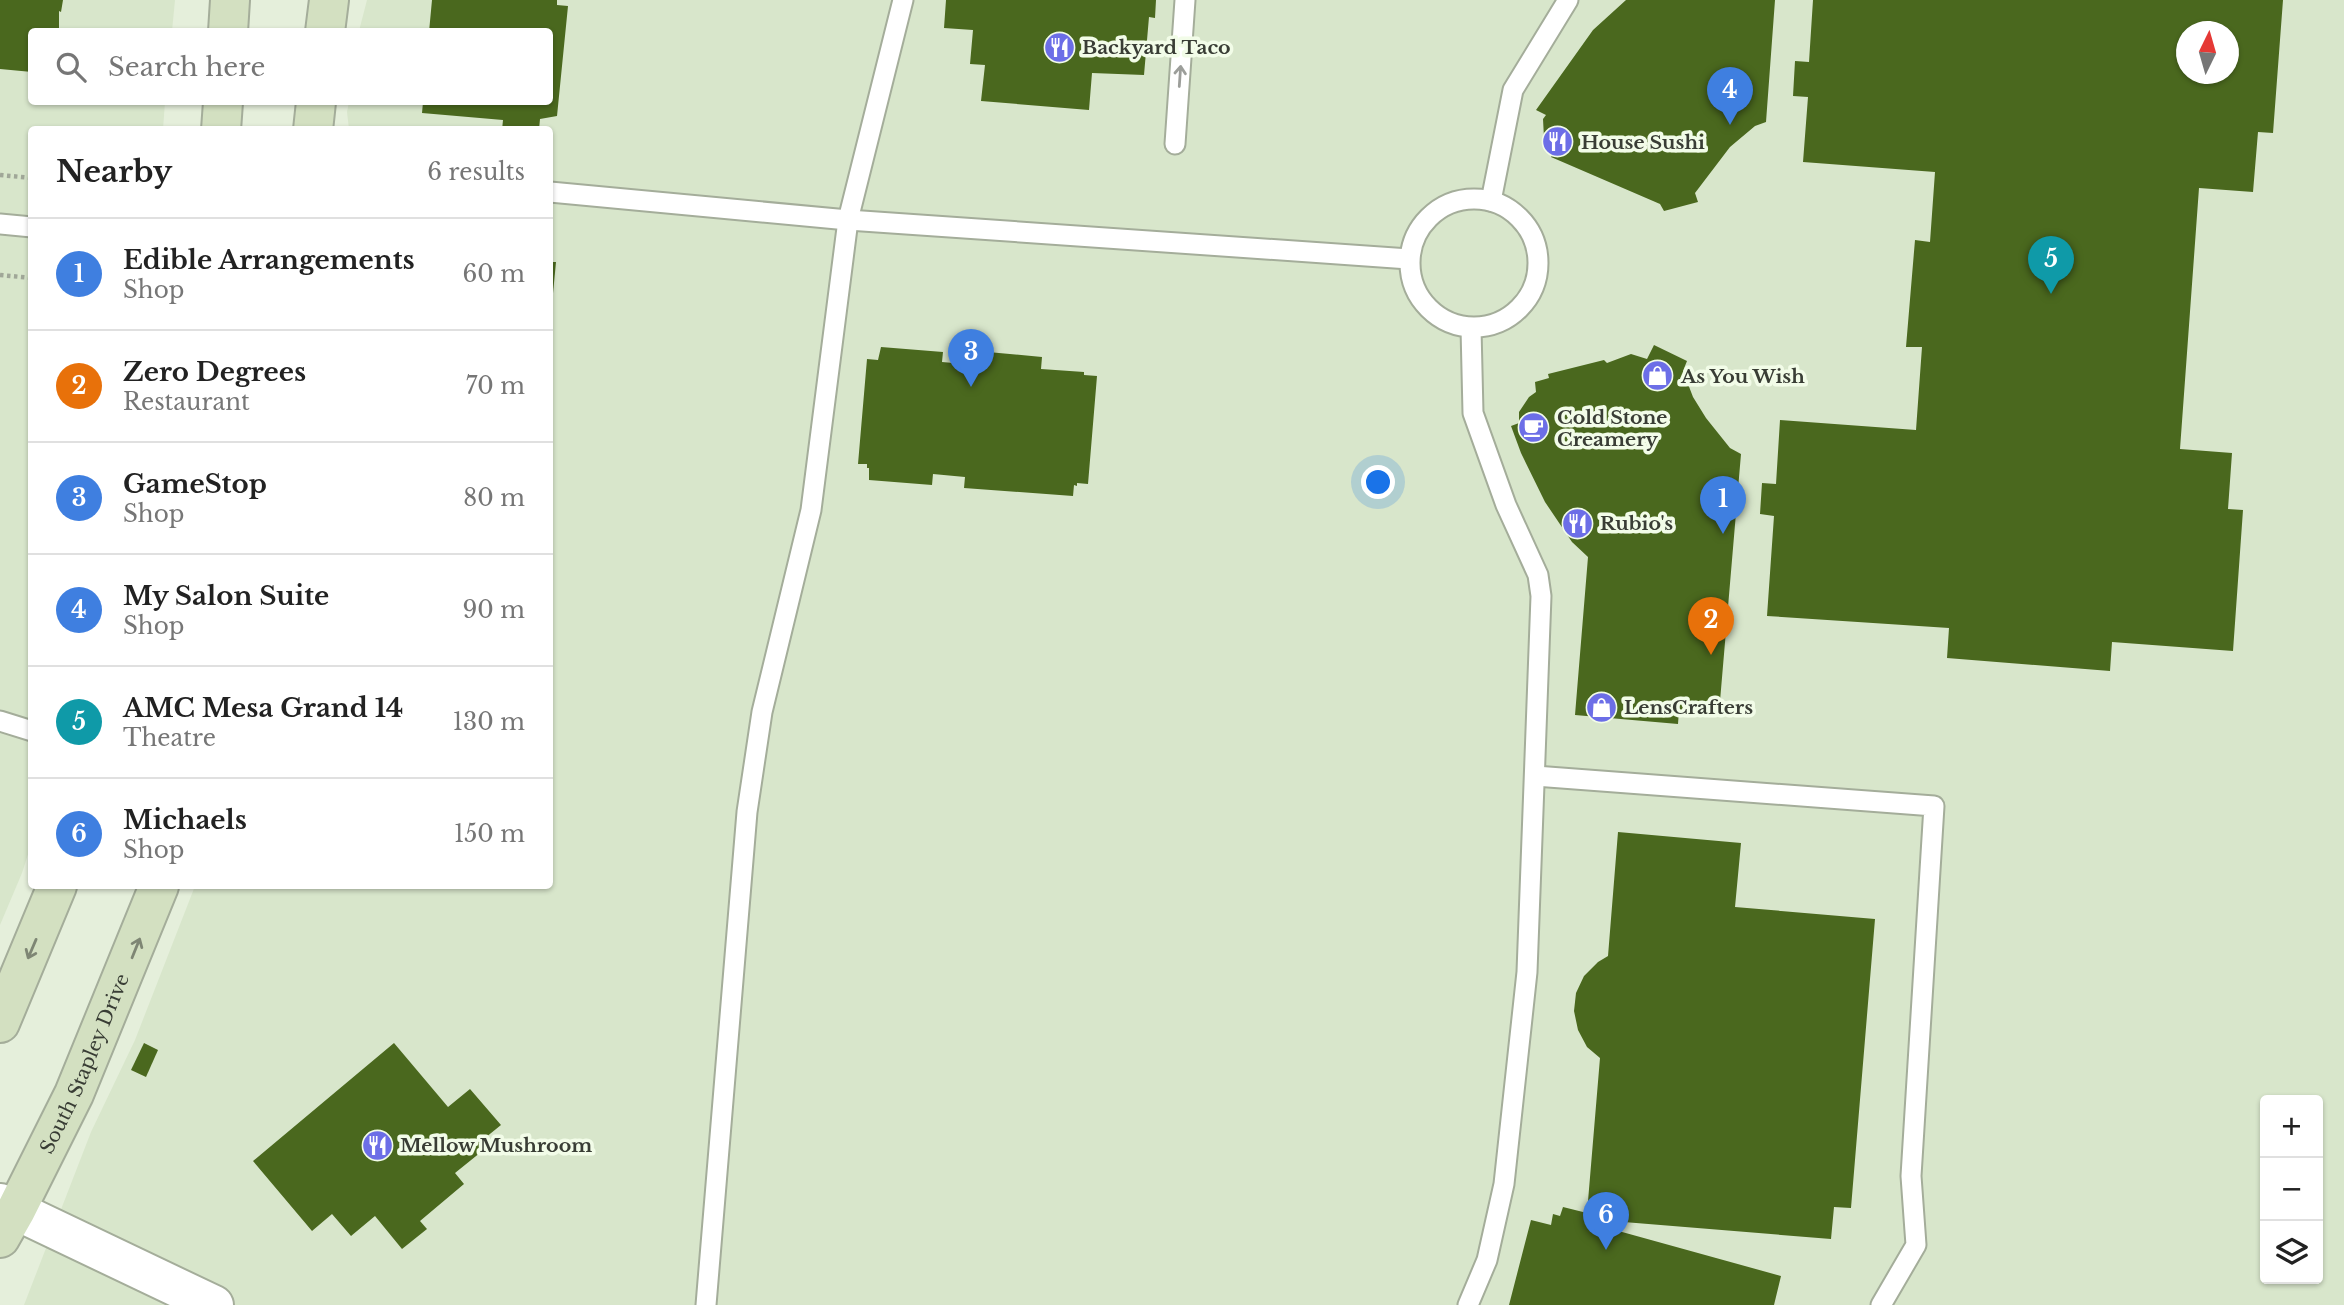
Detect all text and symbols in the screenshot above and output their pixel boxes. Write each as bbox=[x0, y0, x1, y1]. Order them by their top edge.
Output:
north arrow bbox=[2176, 21, 2239, 84]
search box bbox=[28, 28, 553, 105]
restaurant icon: Backyard Taco bbox=[1042, 30, 1076, 64]
place label: Backyard Taco bbox=[1082, 36, 1231, 59]
icon: search bbox=[52, 48, 90, 86]
text: Search here bbox=[108, 51, 265, 83]
one-way arrow bbox=[1174, 66, 1187, 88]
pin: 4 bbox=[1707, 67, 1753, 125]
restaurant icon: House Sushi bbox=[1541, 125, 1575, 159]
place label: House Sushi bbox=[1581, 131, 1705, 154]
text: Nearby bbox=[56, 153, 172, 190]
text: 6 results bbox=[427, 158, 525, 186]
pin: 5 bbox=[2028, 236, 2074, 294]
text: Edible Arrangements bbox=[123, 244, 415, 276]
text: 1 bbox=[74, 260, 84, 288]
text: 60 m bbox=[463, 260, 525, 288]
text: Shop bbox=[123, 276, 184, 304]
pin: 3 bbox=[948, 329, 994, 387]
text: Zero Degrees bbox=[123, 356, 306, 388]
shop icon: As You Wish bbox=[1641, 359, 1675, 393]
place label: As You Wish bbox=[1680, 365, 1805, 388]
text: 2 bbox=[72, 372, 86, 400]
text: 70 m bbox=[466, 372, 525, 400]
text: Restaurant bbox=[123, 388, 250, 416]
place label: Cold Stone Creamery bbox=[1557, 406, 1667, 451]
cafe icon: Cold Stone Creamery bbox=[1517, 411, 1551, 445]
your location bbox=[1361, 465, 1395, 499]
text: GameStop bbox=[123, 468, 267, 500]
pin: 1 bbox=[1700, 476, 1746, 534]
text: 3 bbox=[72, 484, 86, 512]
text: 80 m bbox=[463, 484, 525, 512]
text: Shop bbox=[123, 500, 184, 528]
restaurant icon: Rubio's bbox=[1560, 506, 1594, 540]
place label: Rubio's bbox=[1600, 512, 1673, 535]
text: My Salon Suite bbox=[123, 580, 329, 612]
text: 4 bbox=[71, 596, 87, 624]
text: 90 m bbox=[463, 596, 525, 624]
pin: 2 bbox=[1688, 597, 1734, 655]
text: Shop bbox=[123, 612, 184, 640]
shop icon: LensCrafters bbox=[1584, 690, 1618, 724]
text: AMC Mesa Grand 14 bbox=[123, 692, 403, 724]
place label: LensCrafters bbox=[1624, 696, 1753, 719]
text: 5 bbox=[72, 708, 86, 736]
text: 130 m bbox=[453, 708, 525, 736]
text: Theatre bbox=[123, 724, 216, 752]
text: Michaels bbox=[123, 804, 247, 836]
text: 6 bbox=[71, 820, 87, 848]
text: 150 m bbox=[454, 820, 525, 848]
text: Shop bbox=[123, 836, 184, 864]
one-way arrow bbox=[130, 937, 143, 959]
one-way arrow bbox=[25, 938, 38, 959]
street label: South Stapley Drive bbox=[35, 970, 134, 1158]
map controls bbox=[2260, 1095, 2323, 1284]
button: + bbox=[2260, 1095, 2323, 1158]
restaurant icon: Mellow Mushroom bbox=[360, 1128, 394, 1162]
place label: Mellow Mushroom bbox=[400, 1134, 592, 1157]
button: − bbox=[2260, 1158, 2323, 1221]
pin: 6 bbox=[1583, 1192, 1629, 1250]
button: layers bbox=[2260, 1221, 2323, 1284]

